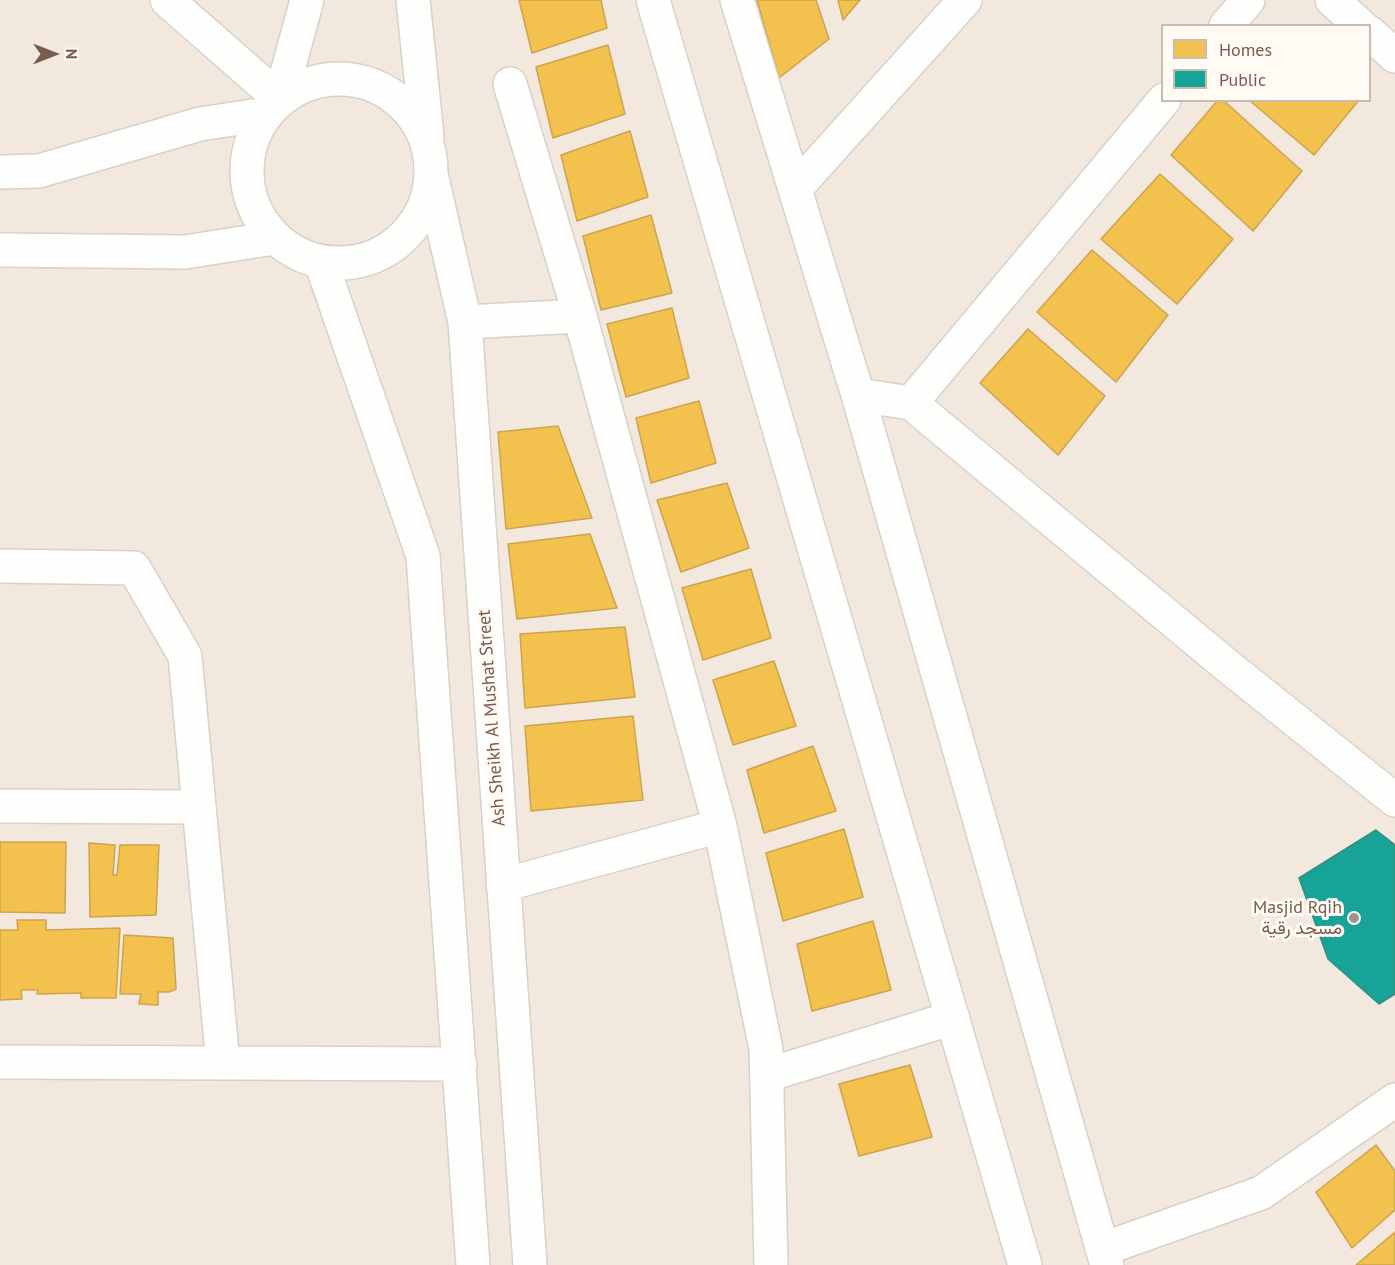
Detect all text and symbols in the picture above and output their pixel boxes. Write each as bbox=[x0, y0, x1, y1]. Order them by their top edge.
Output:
north arrow bbox=[24, 24, 84, 84]
legend bbox=[1161, 24, 1371, 102]
text: Homes bbox=[1219, 38, 1272, 61]
text: N bbox=[62, 49, 82, 59]
text: Public bbox=[1219, 68, 1266, 91]
street label: Ash Sheikh Al Mushat Street bbox=[474, 609, 510, 827]
place label: Masjid Rqih مسجد رقية bbox=[1253, 897, 1342, 940]
marker: Masjid Rqih مسجد رقية bbox=[1347, 911, 1361, 925]

